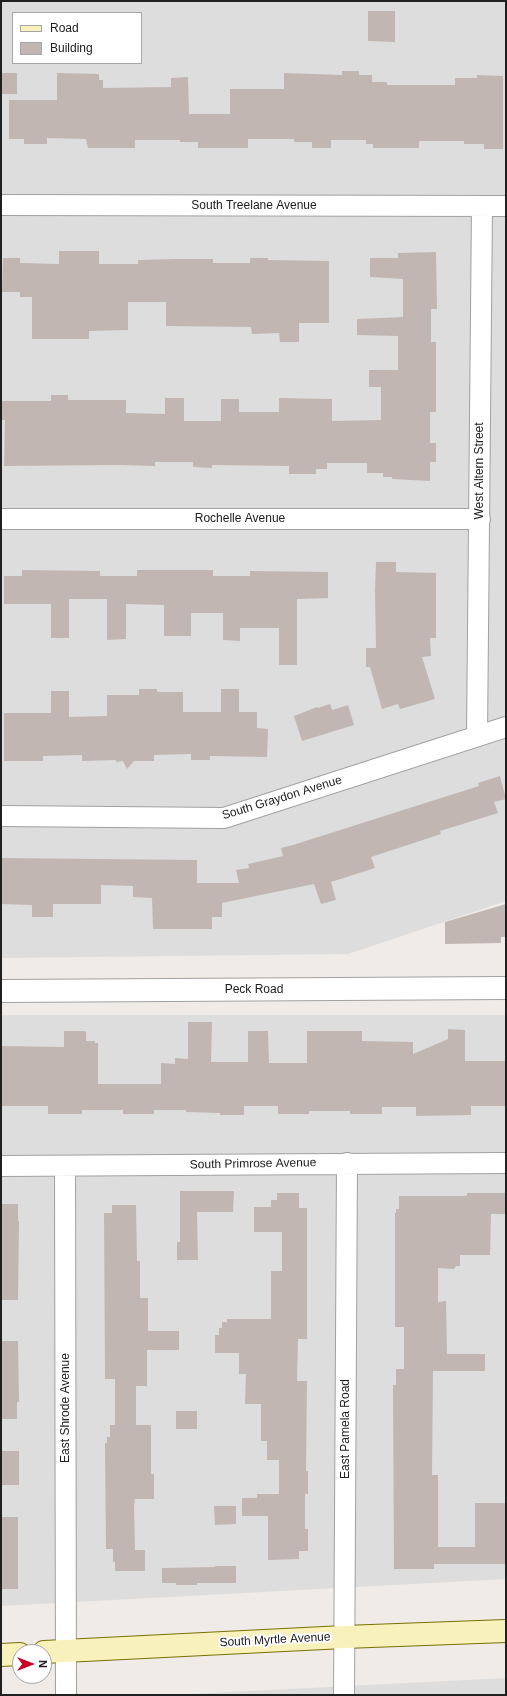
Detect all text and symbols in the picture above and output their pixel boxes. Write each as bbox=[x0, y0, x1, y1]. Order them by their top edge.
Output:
legend bbox=[12, 12, 142, 64]
text: Road bbox=[50, 21, 79, 35]
text: Building bbox=[50, 41, 93, 55]
street label: South Treelane Avenue bbox=[191, 199, 317, 213]
street label: West Altern Street bbox=[473, 422, 487, 520]
street label: Rochelle Avenue bbox=[195, 512, 285, 526]
street label: South Graydon Avenue bbox=[220, 773, 344, 823]
street label: Peck Road bbox=[225, 983, 283, 997]
street label: South Primrose Avenue bbox=[190, 1156, 316, 1172]
street label: East Shrode Avenue bbox=[59, 1353, 73, 1463]
street label: East Pamela Road bbox=[339, 1379, 353, 1479]
street label: South Myrtle Avenue bbox=[219, 1630, 331, 1650]
north arrow bbox=[12, 1644, 52, 1684]
text: N bbox=[37, 1660, 49, 1668]

